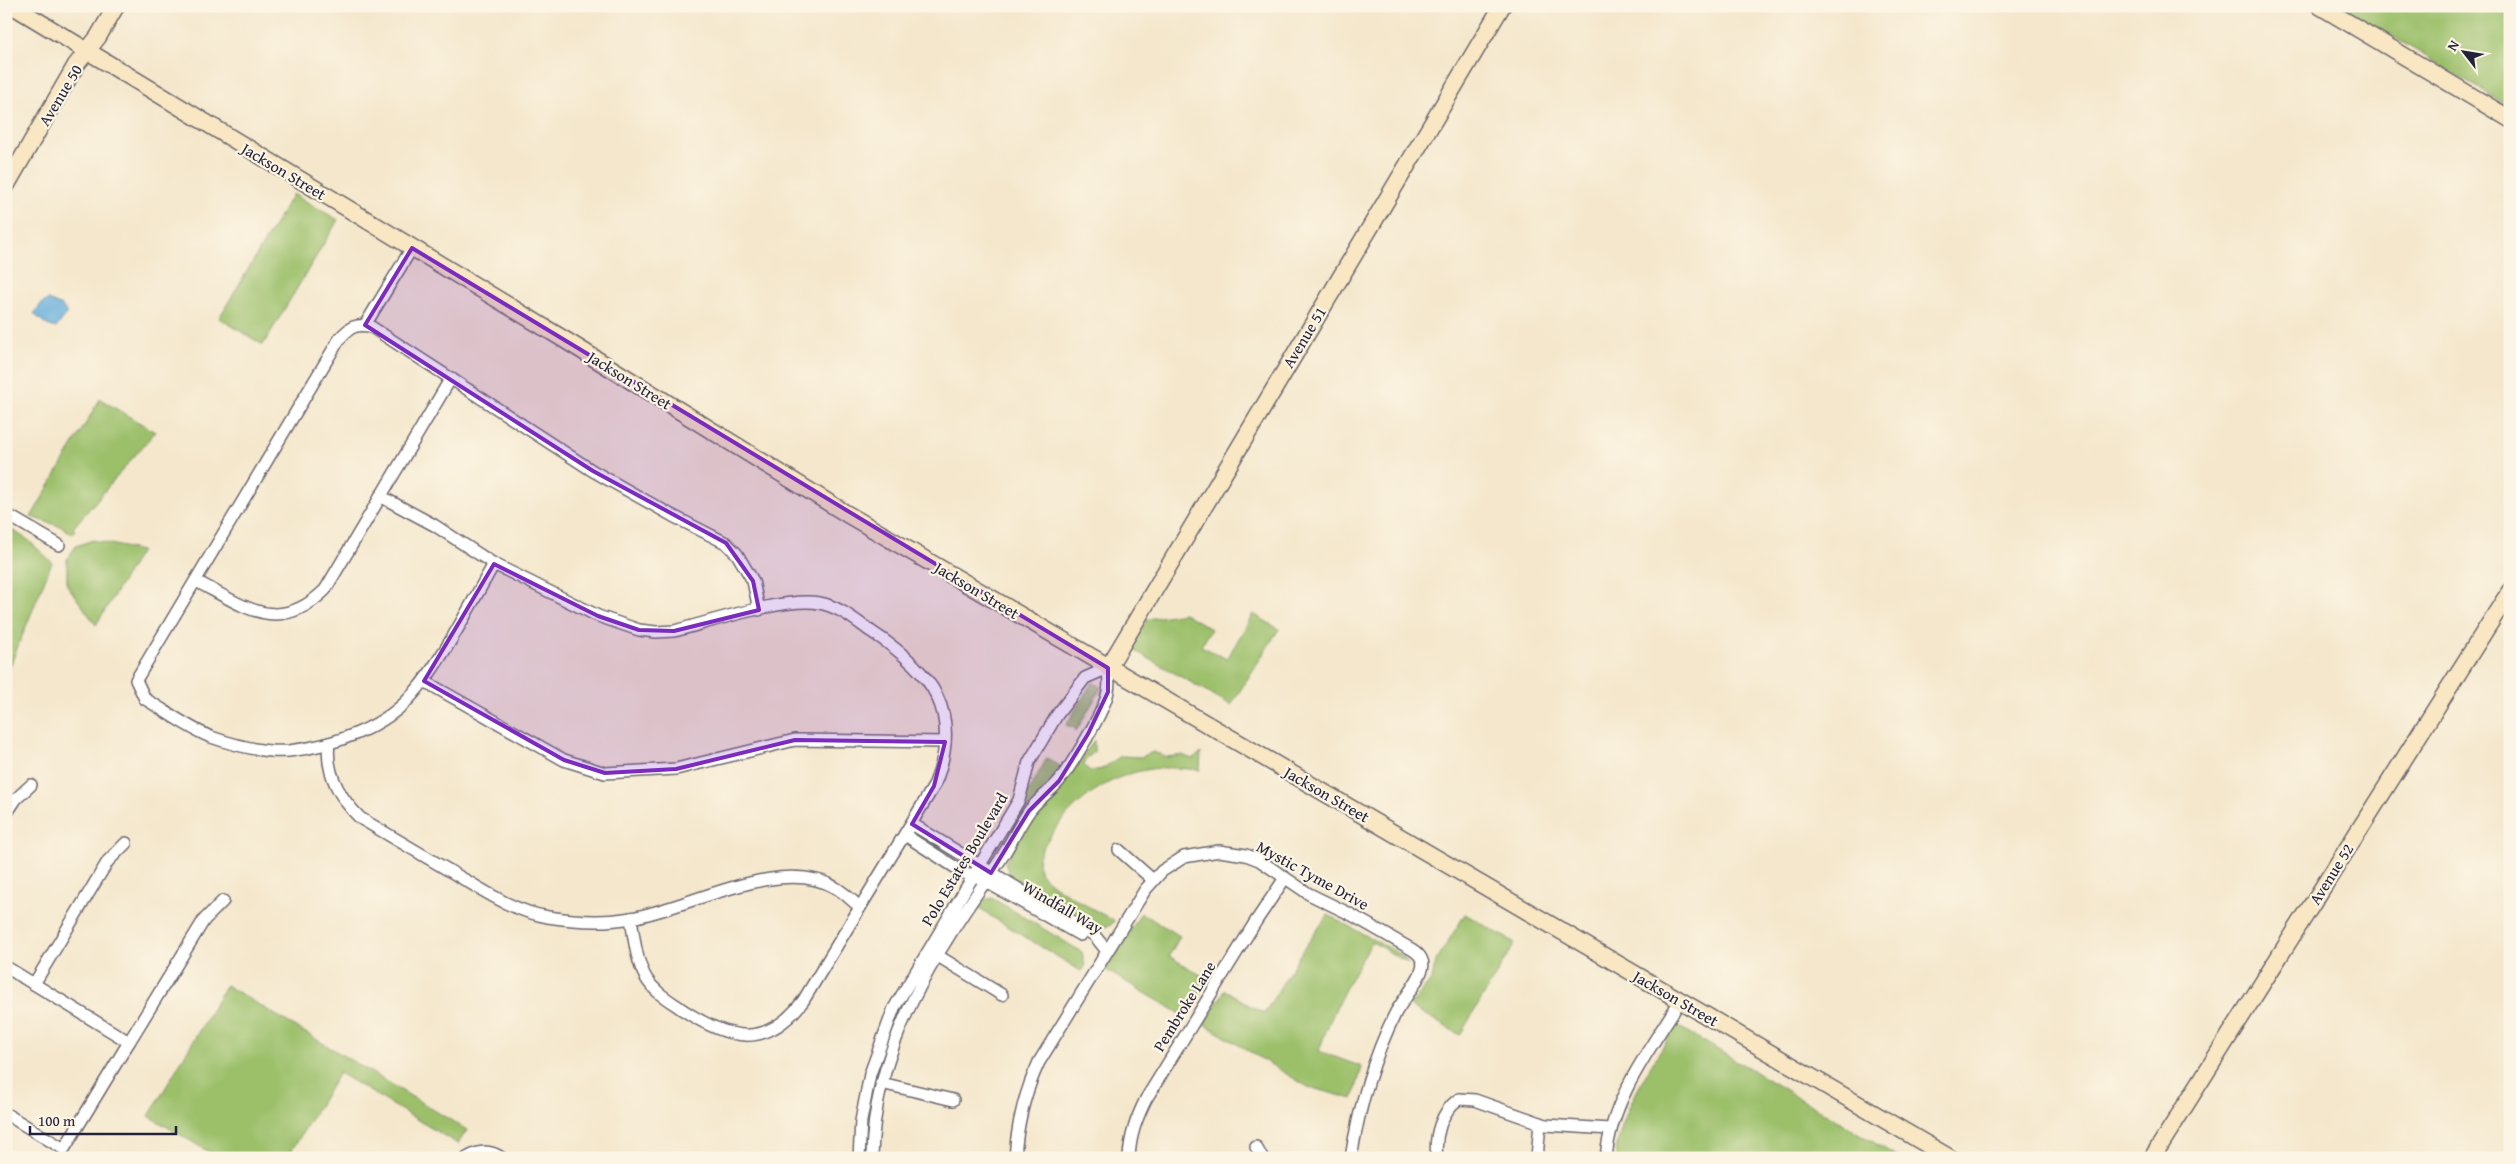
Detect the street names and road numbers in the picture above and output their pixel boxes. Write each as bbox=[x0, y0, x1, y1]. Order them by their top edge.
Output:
street label: Avenue 50 bbox=[32, 59, 88, 130]
street label: Jackson Street bbox=[235, 135, 331, 206]
street label: Avenue 51 bbox=[1276, 302, 1332, 372]
street label: Jackson Street bbox=[582, 344, 677, 416]
street label: Jackson Street bbox=[928, 554, 1024, 625]
street label: Jackson Street bbox=[1278, 759, 1374, 828]
street label: Polo Estates Boulevard bbox=[915, 787, 1014, 930]
street label: Mystic Tyme Drive bbox=[1252, 834, 1374, 916]
street label: Avenue 52 bbox=[2303, 839, 2359, 909]
street label: Windfall Way bbox=[1018, 874, 1108, 940]
street label: Pembroke Lane bbox=[1147, 956, 1221, 1056]
street label: Jackson Street bbox=[1627, 963, 1723, 1032]

